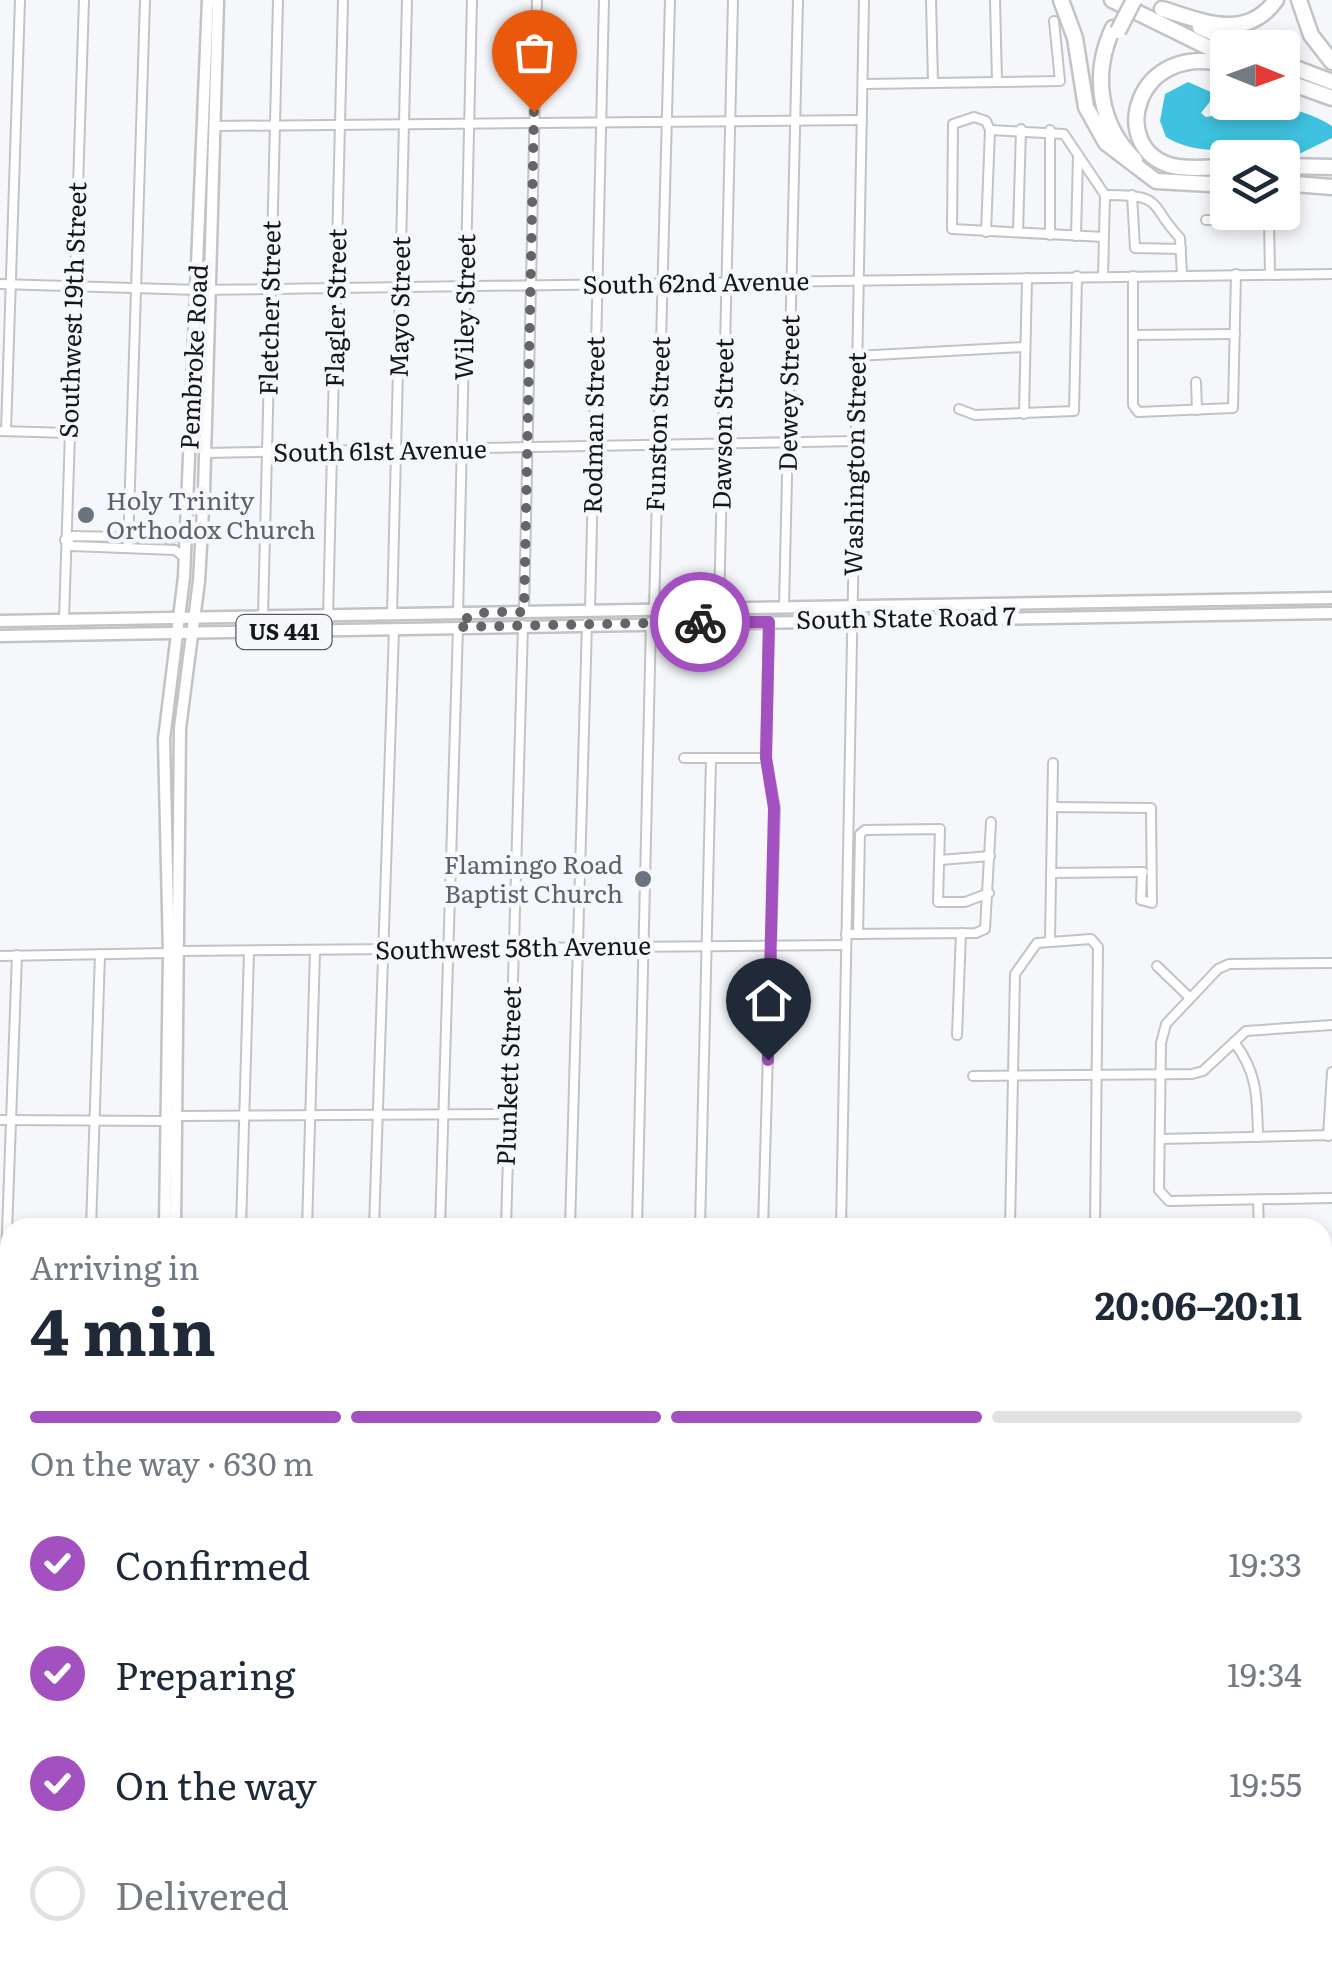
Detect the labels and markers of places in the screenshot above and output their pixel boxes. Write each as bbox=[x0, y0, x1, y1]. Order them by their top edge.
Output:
pin bbox=[492, 10, 577, 113]
place label: Holy Trinity Orthodox Church bbox=[106, 481, 316, 547]
marker: Holy Trinity Orthodox Church bbox=[75, 504, 97, 526]
place label: Flamingo Road Baptist Church bbox=[444, 845, 623, 911]
marker: Flamingo Road Baptist Church bbox=[632, 868, 654, 890]
pin bbox=[726, 958, 811, 1061]

